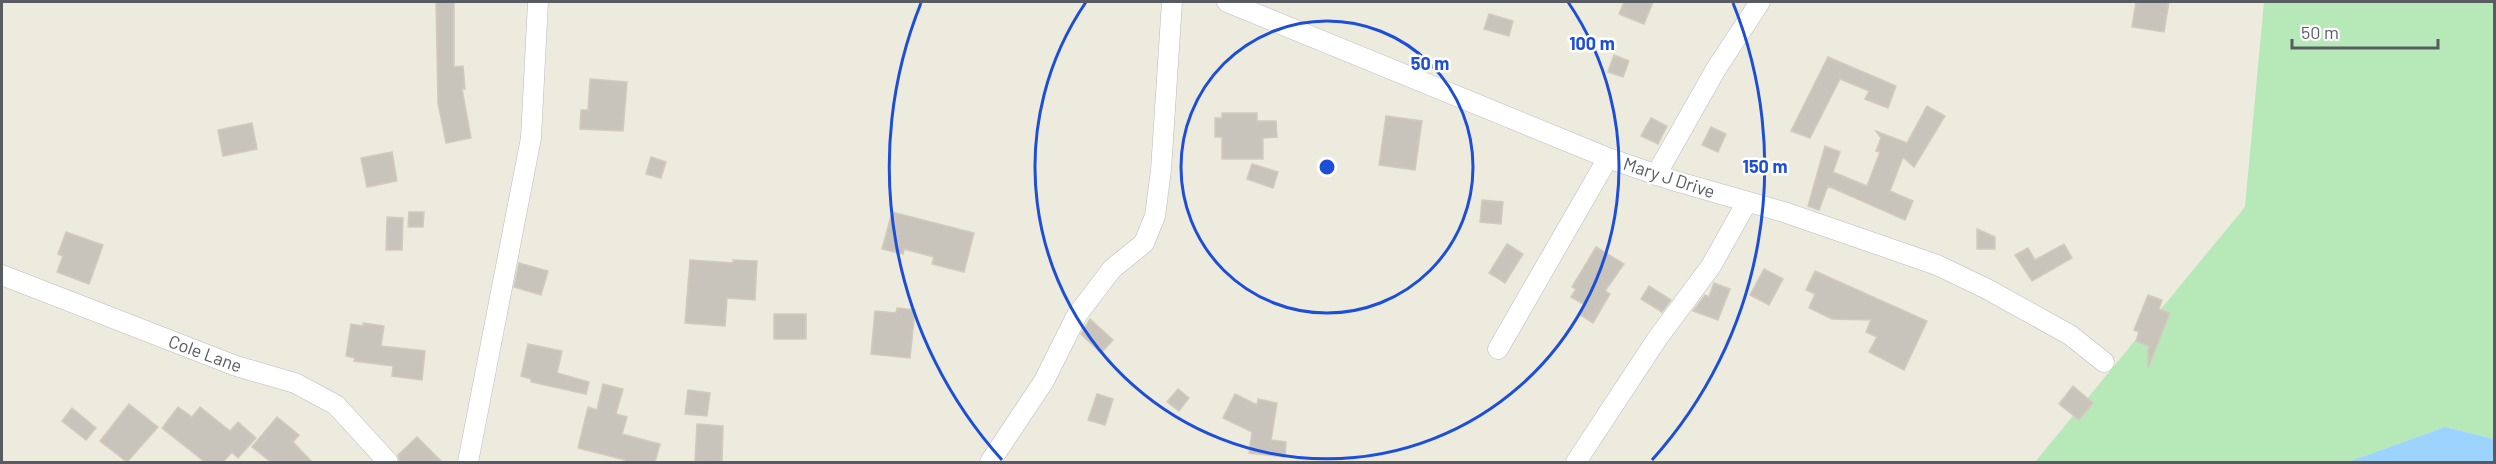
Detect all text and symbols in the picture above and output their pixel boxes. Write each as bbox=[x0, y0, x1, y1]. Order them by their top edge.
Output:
scale bar bbox=[2292, 12, 2438, 50]
text: 50 m bbox=[2301, 21, 2339, 43]
text: 100 m bbox=[1569, 32, 1615, 54]
text: 50 m bbox=[1411, 52, 1449, 74]
street label: Mary J Drive bbox=[1621, 152, 1718, 202]
text: 150 m bbox=[1743, 155, 1787, 177]
centre of rings bbox=[1317, 157, 1337, 177]
street label: Cole Lane bbox=[166, 330, 245, 377]

